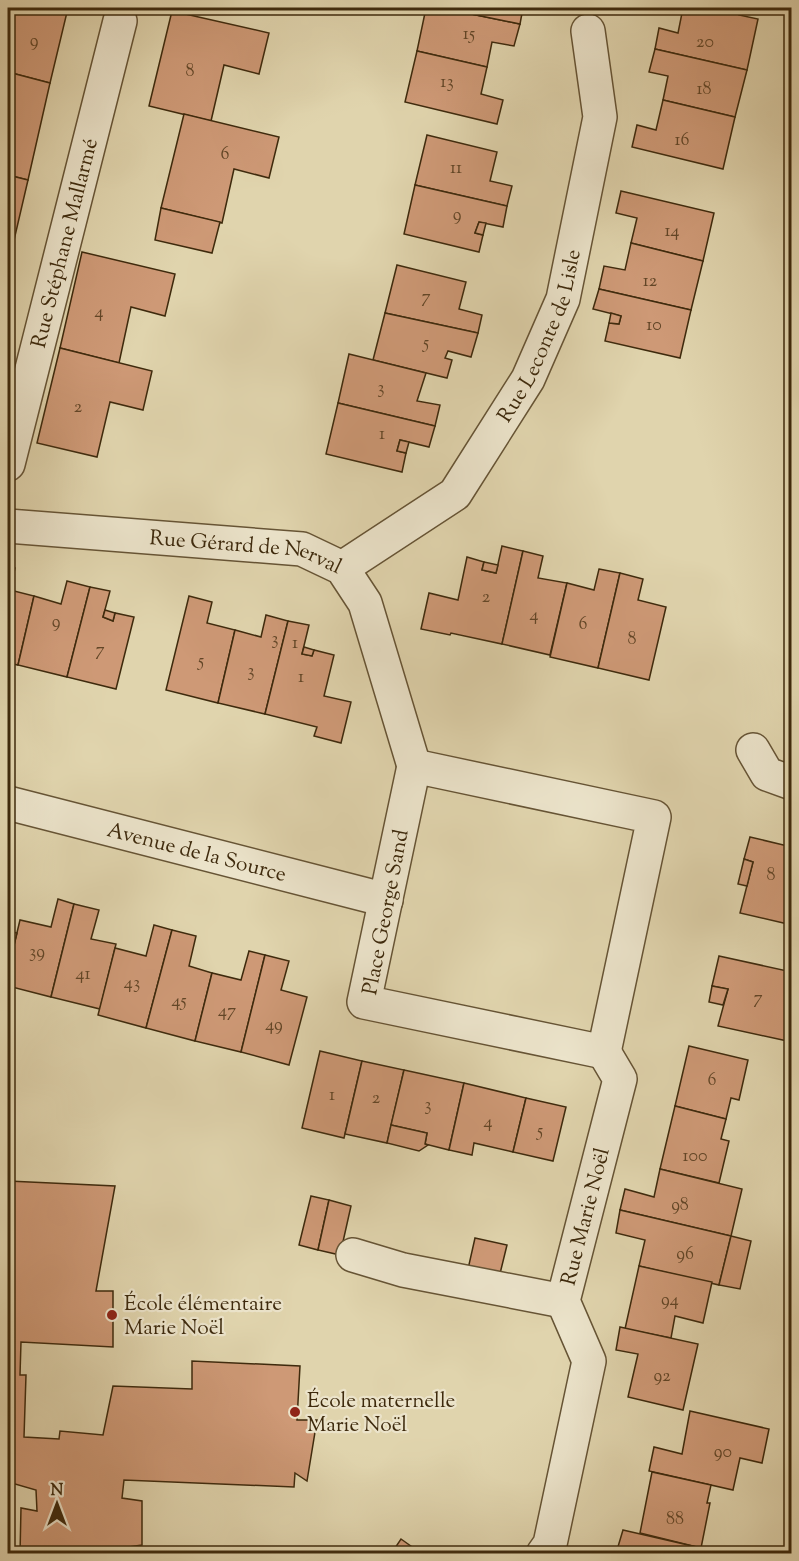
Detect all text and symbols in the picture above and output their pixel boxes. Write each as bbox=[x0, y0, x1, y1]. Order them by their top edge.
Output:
house number: 15 bbox=[463, 22, 475, 48]
house number: 9 bbox=[30, 29, 39, 55]
house number: 20 bbox=[696, 30, 714, 56]
house number: 8 bbox=[186, 59, 195, 85]
house number: 13 bbox=[440, 70, 454, 96]
house number: 18 bbox=[696, 77, 712, 103]
house number: 16 bbox=[674, 128, 690, 154]
street label: Rue Stéphane Mallarmé bbox=[25, 135, 107, 351]
house number: 6 bbox=[221, 142, 230, 168]
house number: 11 bbox=[450, 156, 462, 182]
house number: 9 bbox=[453, 203, 462, 229]
house number: 14 bbox=[664, 219, 680, 245]
street label: Rue Leconte de Lisle bbox=[491, 247, 590, 429]
house number: 12 bbox=[643, 269, 658, 295]
house number: 7 bbox=[421, 285, 431, 311]
house number: 4 bbox=[94, 300, 104, 326]
house number: 10 bbox=[646, 313, 662, 339]
house number: 5 bbox=[422, 331, 429, 357]
house number: 3 bbox=[377, 376, 385, 402]
house number: 2 bbox=[74, 395, 83, 421]
house number: 1 bbox=[379, 422, 385, 448]
street label: Rue Gérard de Nerval bbox=[148, 524, 347, 583]
house number: 2 bbox=[482, 585, 491, 611]
house number: 4 bbox=[529, 603, 539, 629]
house number: 9 bbox=[52, 610, 61, 636]
house number: 6 bbox=[579, 612, 588, 638]
house number: 3 bbox=[271, 627, 279, 653]
house number: 8 bbox=[628, 627, 637, 653]
house number: 1 bbox=[292, 631, 298, 657]
house number: 7 bbox=[95, 638, 105, 664]
house number: 5 bbox=[197, 649, 204, 675]
house number: 3 bbox=[247, 659, 255, 685]
house number: 1 bbox=[298, 665, 304, 691]
street label: Avenue de la Source bbox=[104, 816, 289, 891]
street label: Place George Sand bbox=[356, 827, 418, 998]
house number: 8 bbox=[767, 863, 776, 889]
house number: 39 bbox=[29, 940, 45, 966]
house number: 41 bbox=[75, 962, 91, 988]
house number: 43 bbox=[124, 971, 140, 997]
house number: 7 bbox=[753, 986, 763, 1012]
house number: 45 bbox=[171, 989, 187, 1015]
house number: 47 bbox=[218, 999, 236, 1025]
house number: 49 bbox=[265, 1013, 283, 1039]
house number: 6 bbox=[708, 1068, 717, 1094]
house number: 1 bbox=[329, 1083, 335, 1109]
house number: 2 bbox=[372, 1086, 381, 1112]
house number: 3 bbox=[424, 1093, 432, 1119]
house number: 4 bbox=[483, 1110, 493, 1136]
house number: 5 bbox=[536, 1119, 543, 1145]
house number: 100 bbox=[683, 1144, 707, 1170]
street label: Rue Marie Noël bbox=[555, 1145, 619, 1289]
house number: 98 bbox=[671, 1193, 689, 1219]
house number: 96 bbox=[676, 1242, 694, 1268]
house number: 94 bbox=[661, 1288, 679, 1314]
place label: École élémentaire Marie Noël bbox=[124, 1290, 282, 1344]
marker: École élémentaire Marie Noël bbox=[105, 1308, 119, 1322]
house number: 92 bbox=[653, 1364, 671, 1390]
place label: École maternelle Marie Noël bbox=[307, 1387, 455, 1441]
marker: École maternelle Marie Noël bbox=[288, 1405, 302, 1419]
house number: 90 bbox=[714, 1440, 732, 1466]
north arrow bbox=[27, 1474, 87, 1534]
text: N bbox=[51, 1480, 64, 1503]
house number: 88 bbox=[666, 1507, 684, 1533]

